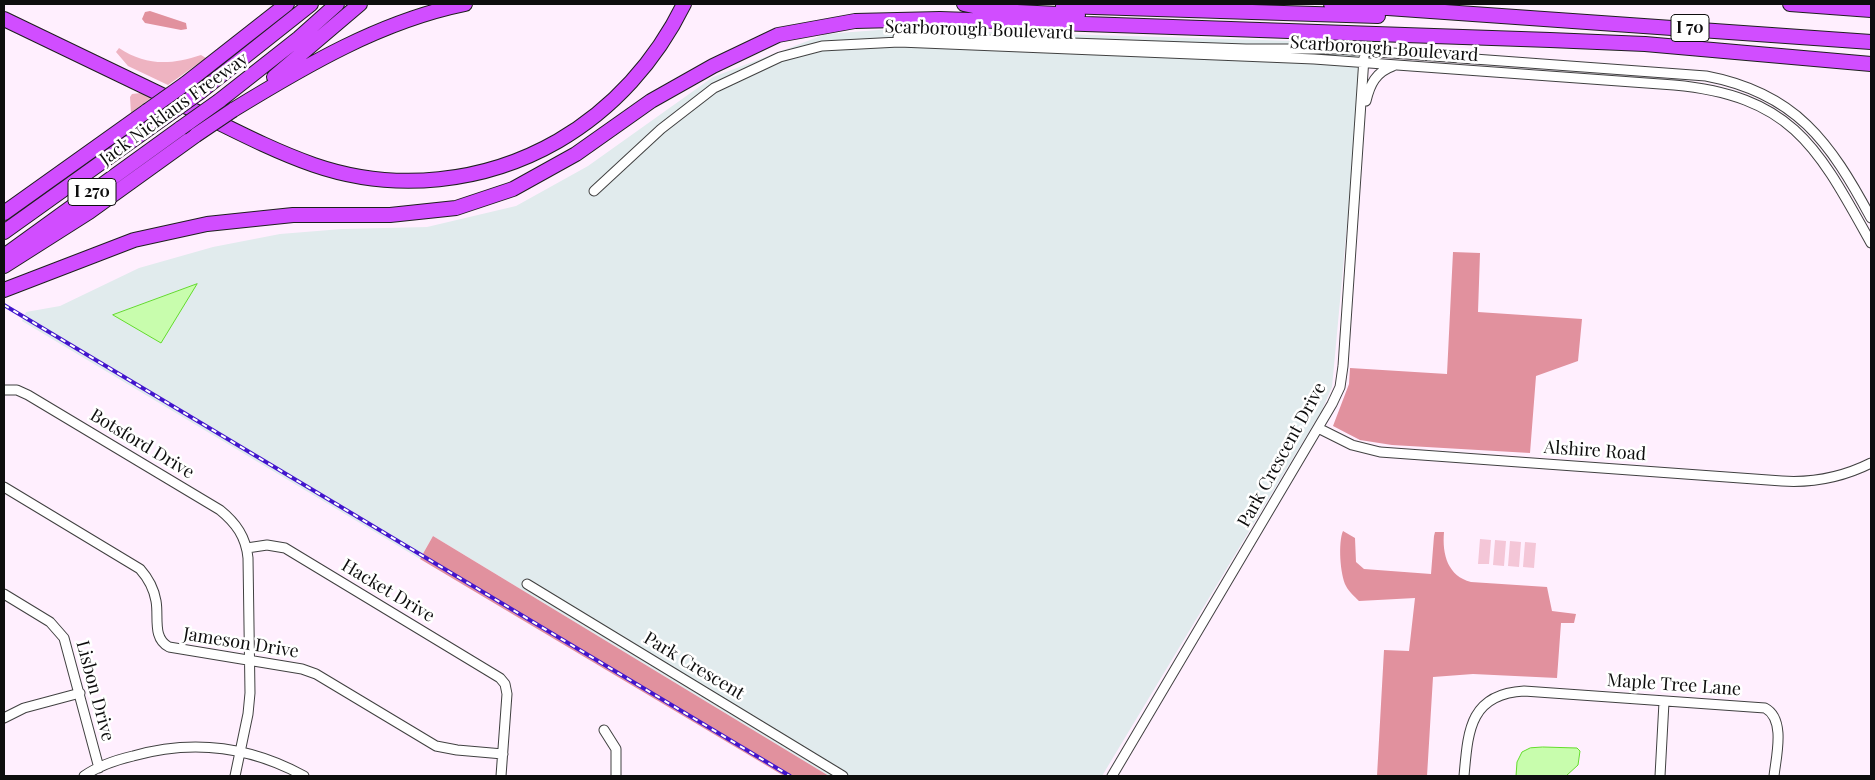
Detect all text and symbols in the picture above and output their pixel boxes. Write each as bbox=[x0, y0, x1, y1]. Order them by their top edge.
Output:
road number: I 70 bbox=[1671, 14, 1709, 42]
street label: Scarborough Boulevard bbox=[884, 16, 1074, 44]
street label: Scarborough Boulevard bbox=[1289, 32, 1479, 66]
street label: Jack Nicklaus Freeway bbox=[96, 48, 252, 170]
road number: I 270 bbox=[68, 178, 116, 206]
street label: Park Crescent Drive bbox=[1233, 379, 1331, 531]
street label: Botsford Drive bbox=[86, 404, 198, 484]
street label: Alshire Road bbox=[1543, 437, 1647, 465]
street label: Hacket Drive bbox=[338, 555, 438, 627]
street label: Jameson Drive bbox=[182, 623, 300, 663]
street label: Park Crescent bbox=[640, 627, 748, 705]
street label: Lisbon Drive bbox=[71, 638, 119, 744]
street label: Maple Tree Lane bbox=[1606, 670, 1742, 700]

